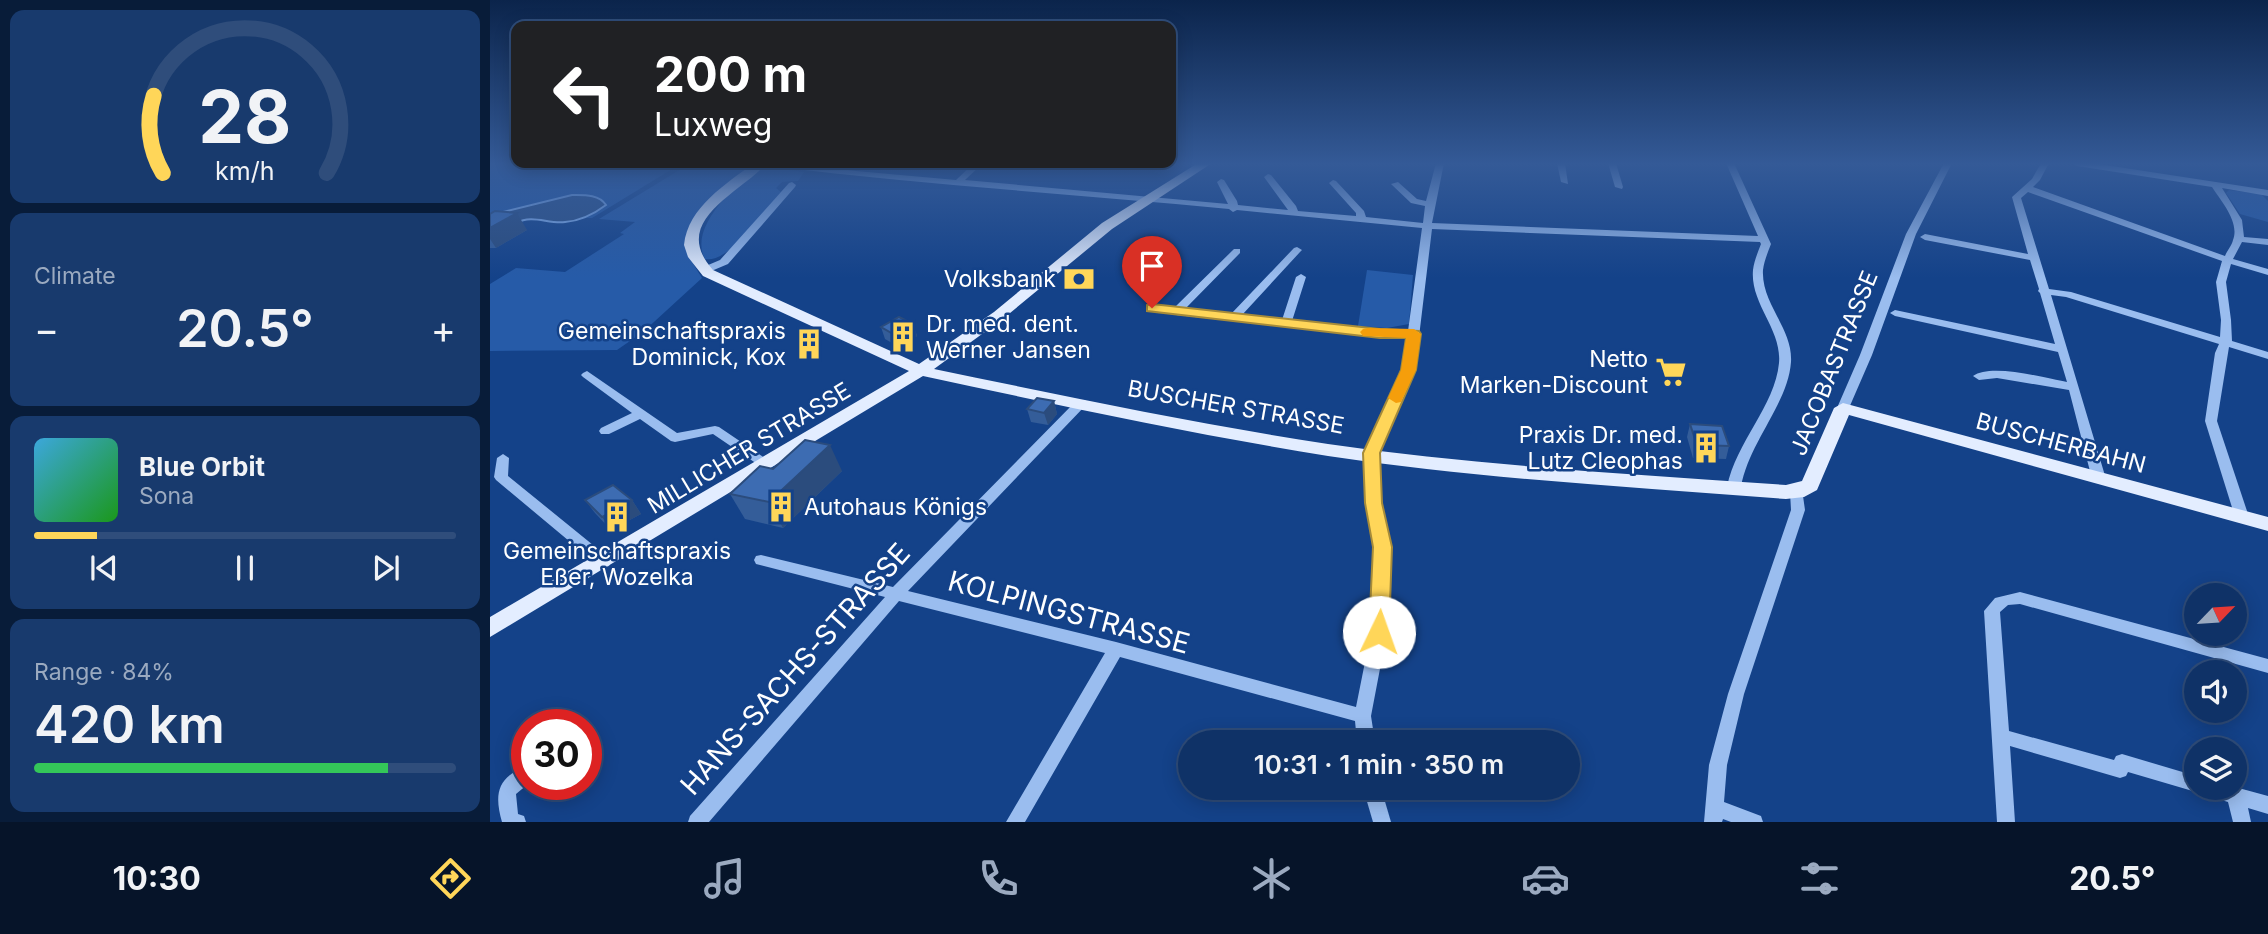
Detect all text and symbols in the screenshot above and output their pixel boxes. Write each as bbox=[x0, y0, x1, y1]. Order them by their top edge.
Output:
text: 200 m bbox=[654, 45, 807, 104]
icon: left bbox=[539, 49, 630, 140]
text: 28 bbox=[198, 72, 292, 161]
text: Luxweg bbox=[654, 105, 772, 144]
text: km/h bbox=[215, 155, 275, 185]
pin bbox=[1122, 236, 1182, 308]
icon: arrive bbox=[1133, 247, 1171, 285]
text: Climate bbox=[34, 262, 116, 290]
bank icon: Volksbank bbox=[1062, 262, 1096, 296]
place label: Volksbank bbox=[944, 265, 1056, 293]
street label: JACOBASTRASSE bbox=[1784, 267, 1884, 459]
text: 20.5° bbox=[176, 297, 314, 360]
text: − bbox=[34, 306, 59, 352]
text: + bbox=[431, 306, 456, 352]
place label: Dr. med. dent. Werner Jansen bbox=[926, 310, 1091, 364]
place label: Gemeinschaftspraxis Dominick, Kox bbox=[558, 317, 786, 371]
building icon: Dr. med. dent. Werner Jansen bbox=[886, 320, 920, 354]
building icon: Gemeinschaftspraxis Dominick, Kox bbox=[792, 327, 826, 361]
place label: Netto Marken-Discount bbox=[1460, 345, 1648, 399]
supermarket icon: Netto Marken-Discount bbox=[1654, 355, 1688, 389]
street label: BUSCHER STRASSE bbox=[1125, 374, 1347, 440]
street label: MILLICHER STRASSE bbox=[642, 376, 856, 520]
street label: BUSCHERBAHN bbox=[1973, 407, 2149, 479]
place label: Praxis Dr. med. Lutz Cleophas bbox=[1519, 421, 1683, 475]
building icon: Praxis Dr. med. Lutz Cleophas bbox=[1689, 431, 1723, 465]
text: Blue Orbit bbox=[139, 451, 265, 482]
text: Sona bbox=[139, 482, 194, 510]
building icon: Autohaus Königs bbox=[764, 490, 798, 524]
place label: Autohaus Königs bbox=[804, 493, 987, 521]
building icon: Gemeinschaftspraxis Eßer, Wozelka bbox=[600, 500, 634, 534]
street label: HANS-SACHS-STRASSE bbox=[673, 536, 917, 802]
place label: Gemeinschaftspraxis Eßer, Wozelka bbox=[503, 537, 731, 591]
icon: previous bbox=[85, 549, 123, 587]
icon: pause bbox=[226, 549, 264, 587]
icon: next bbox=[367, 549, 405, 587]
street label: KOLPINGSTRASSE bbox=[945, 563, 1193, 661]
north arrow bbox=[2184, 583, 2247, 646]
map controls bbox=[2184, 583, 2247, 800]
position arrow bbox=[1342, 595, 1416, 669]
text: Range · 84% bbox=[34, 658, 174, 686]
button: sound bbox=[2184, 660, 2247, 723]
text: 420 km bbox=[34, 693, 225, 756]
speed limit sign: 30 bbox=[511, 709, 602, 800]
button: layers bbox=[2184, 737, 2247, 800]
text: 10:31 · 1 min · 350 m bbox=[1254, 749, 1504, 780]
icon: directions bbox=[426, 854, 475, 903]
icon: music bbox=[700, 854, 749, 903]
icon: phone bbox=[974, 854, 1023, 903]
icon: climate bbox=[1247, 854, 1296, 903]
icon: car bbox=[1521, 854, 1570, 903]
icon: filters bbox=[1795, 854, 1844, 903]
text: 10:30 bbox=[112, 859, 201, 898]
text: 20.5° bbox=[2069, 859, 2155, 898]

